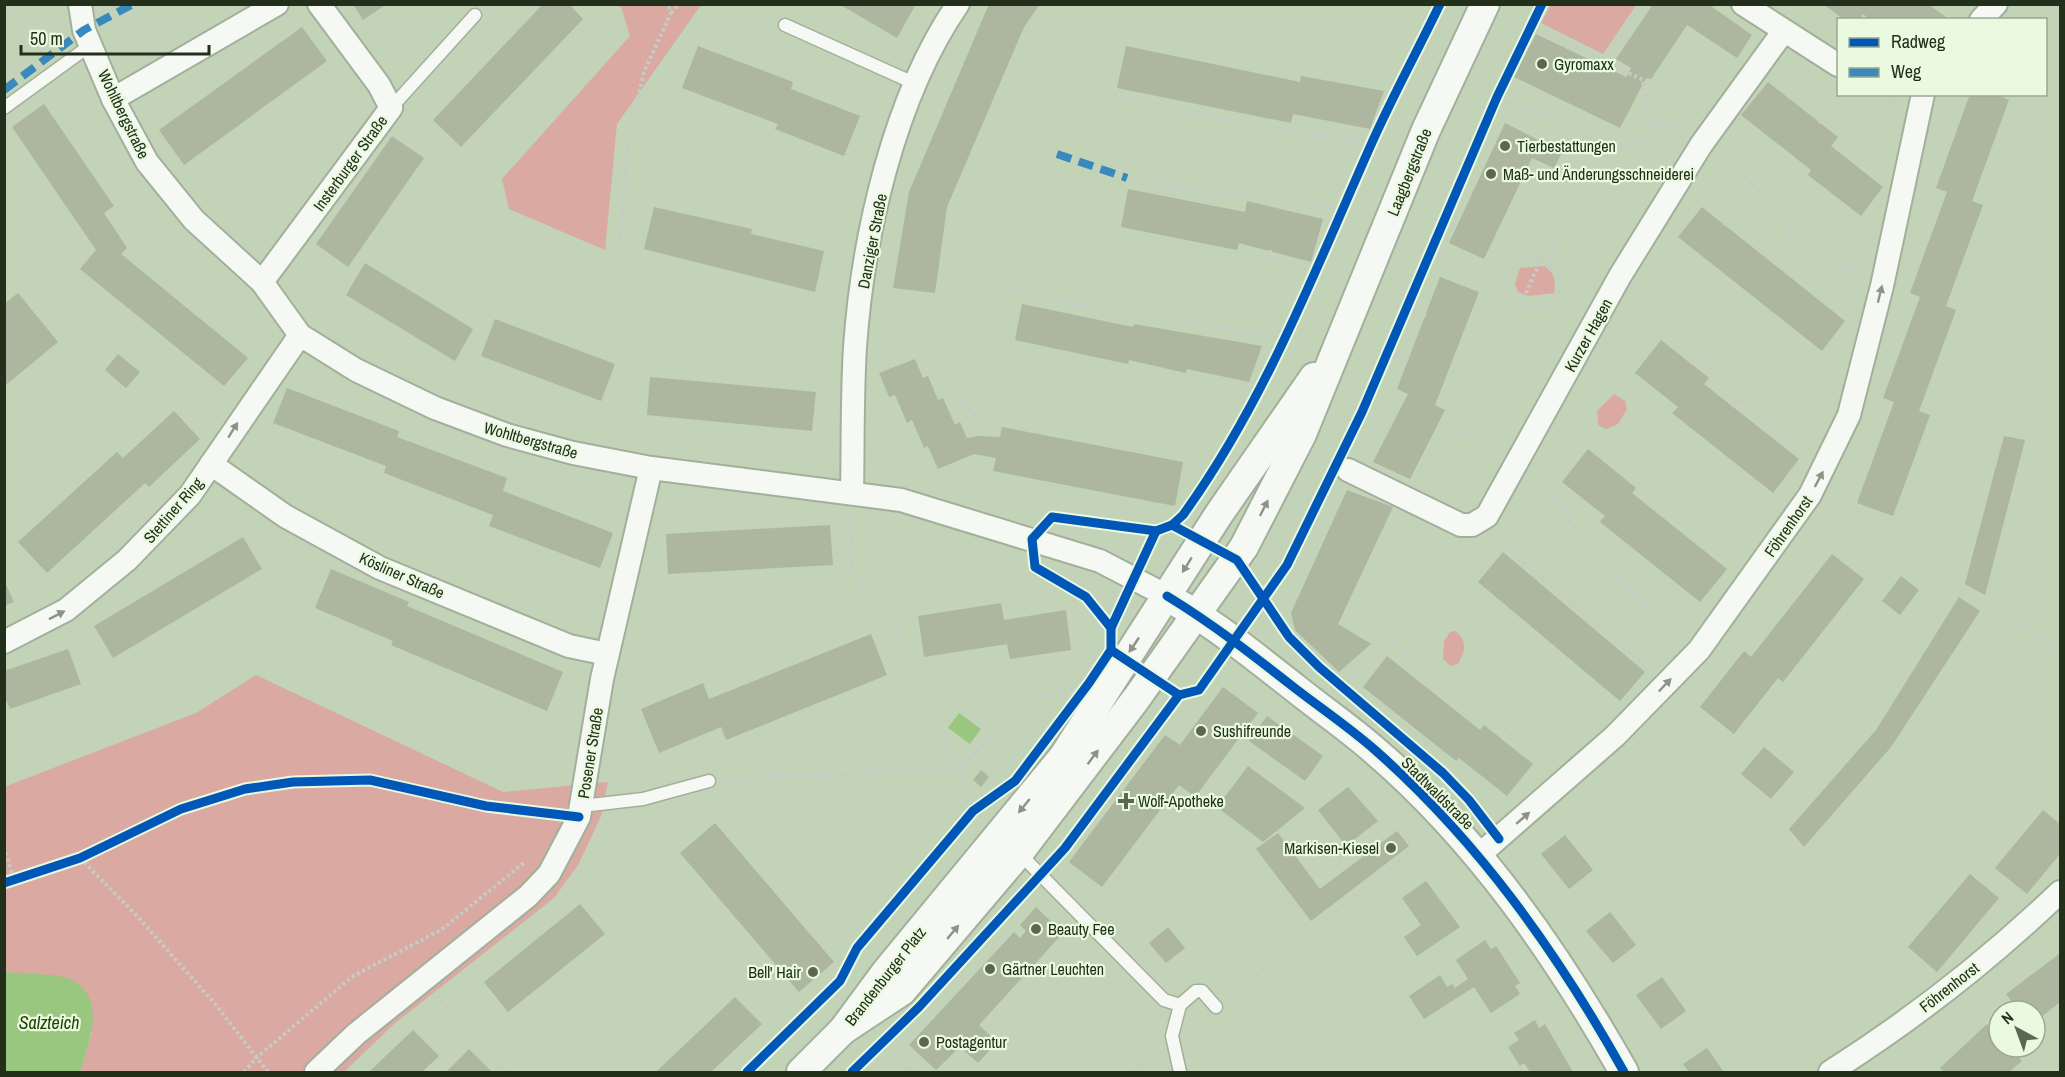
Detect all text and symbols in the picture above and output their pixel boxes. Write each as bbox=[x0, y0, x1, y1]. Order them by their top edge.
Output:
scale bar bbox=[21, 18, 208, 56]
legend bbox=[1837, 18, 2047, 96]
text: 50 m bbox=[30, 26, 63, 51]
text: Radweg bbox=[1891, 29, 1946, 54]
place label: Gyromaxx bbox=[1554, 53, 1614, 75]
marker: Gyromaxx bbox=[1535, 57, 1549, 71]
text: Weg bbox=[1891, 59, 1922, 84]
street label: Wohltbergstraße bbox=[93, 66, 155, 162]
street label: Insterburger Straße bbox=[308, 111, 392, 215]
street label: Laagbergstraße bbox=[1381, 125, 1437, 219]
place label: Tierbestattungen bbox=[1517, 135, 1616, 157]
marker: Tierbestattungen bbox=[1498, 139, 1512, 153]
place label: Maß- und Änderungsschneiderei bbox=[1503, 163, 1694, 185]
marker: Maß- und Änderungsschneiderei bbox=[1484, 167, 1498, 181]
street label: Danziger Straße bbox=[852, 192, 892, 290]
one-way arrow bbox=[1876, 285, 1885, 303]
street label: Kurzer Hagen bbox=[1559, 294, 1617, 376]
street label: Wohltbergstraße bbox=[481, 416, 581, 464]
one-way arrow bbox=[227, 422, 238, 438]
one-way arrow bbox=[1814, 470, 1824, 487]
street label: Stettiner Ring bbox=[138, 472, 208, 548]
street label: Föhrenhorst bbox=[1759, 491, 1817, 561]
one-way arrow bbox=[1260, 500, 1269, 517]
street label: Kösliner Straße bbox=[356, 546, 448, 604]
one-way arrow bbox=[1181, 557, 1192, 573]
one-way arrow bbox=[48, 610, 65, 620]
one-way arrow bbox=[1128, 636, 1140, 652]
one-way arrow bbox=[1658, 678, 1672, 693]
street label: Posener Straße bbox=[572, 706, 608, 800]
place label: Sushifreunde bbox=[1213, 720, 1291, 742]
marker: Sushifreunde bbox=[1194, 724, 1208, 738]
one-way arrow bbox=[1086, 749, 1098, 764]
street label: Stadtwaldstraße bbox=[1397, 752, 1479, 834]
place label: Wolf-Apotheke bbox=[1138, 790, 1224, 812]
marker: Wolf-Apotheke bbox=[1119, 794, 1133, 808]
one-way arrow bbox=[1019, 798, 1031, 813]
one-way arrow bbox=[1515, 812, 1530, 825]
place label: Markisen-Kiesel bbox=[1284, 837, 1379, 859]
marker: Markisen-Kiesel bbox=[1384, 841, 1398, 855]
place label: Beauty Fee bbox=[1048, 918, 1114, 940]
street label: Brandenburger Platz bbox=[839, 921, 931, 1030]
marker: Beauty Fee bbox=[1029, 922, 1043, 936]
one-way arrow bbox=[946, 924, 959, 940]
street label: Föhrenhorst bbox=[1915, 957, 1984, 1017]
place label: Gärtner Leuchten bbox=[1002, 958, 1104, 980]
place label: Bell' Hair bbox=[748, 961, 802, 983]
marker: Gärtner Leuchten bbox=[983, 962, 997, 976]
marker: Bell' Hair bbox=[806, 965, 820, 979]
north arrow bbox=[1987, 999, 2047, 1059]
text: N bbox=[1996, 1006, 2018, 1029]
water label: Salzteich bbox=[19, 1010, 79, 1035]
place label: Postagentur bbox=[936, 1031, 1007, 1053]
marker: Postagentur bbox=[917, 1035, 931, 1049]

